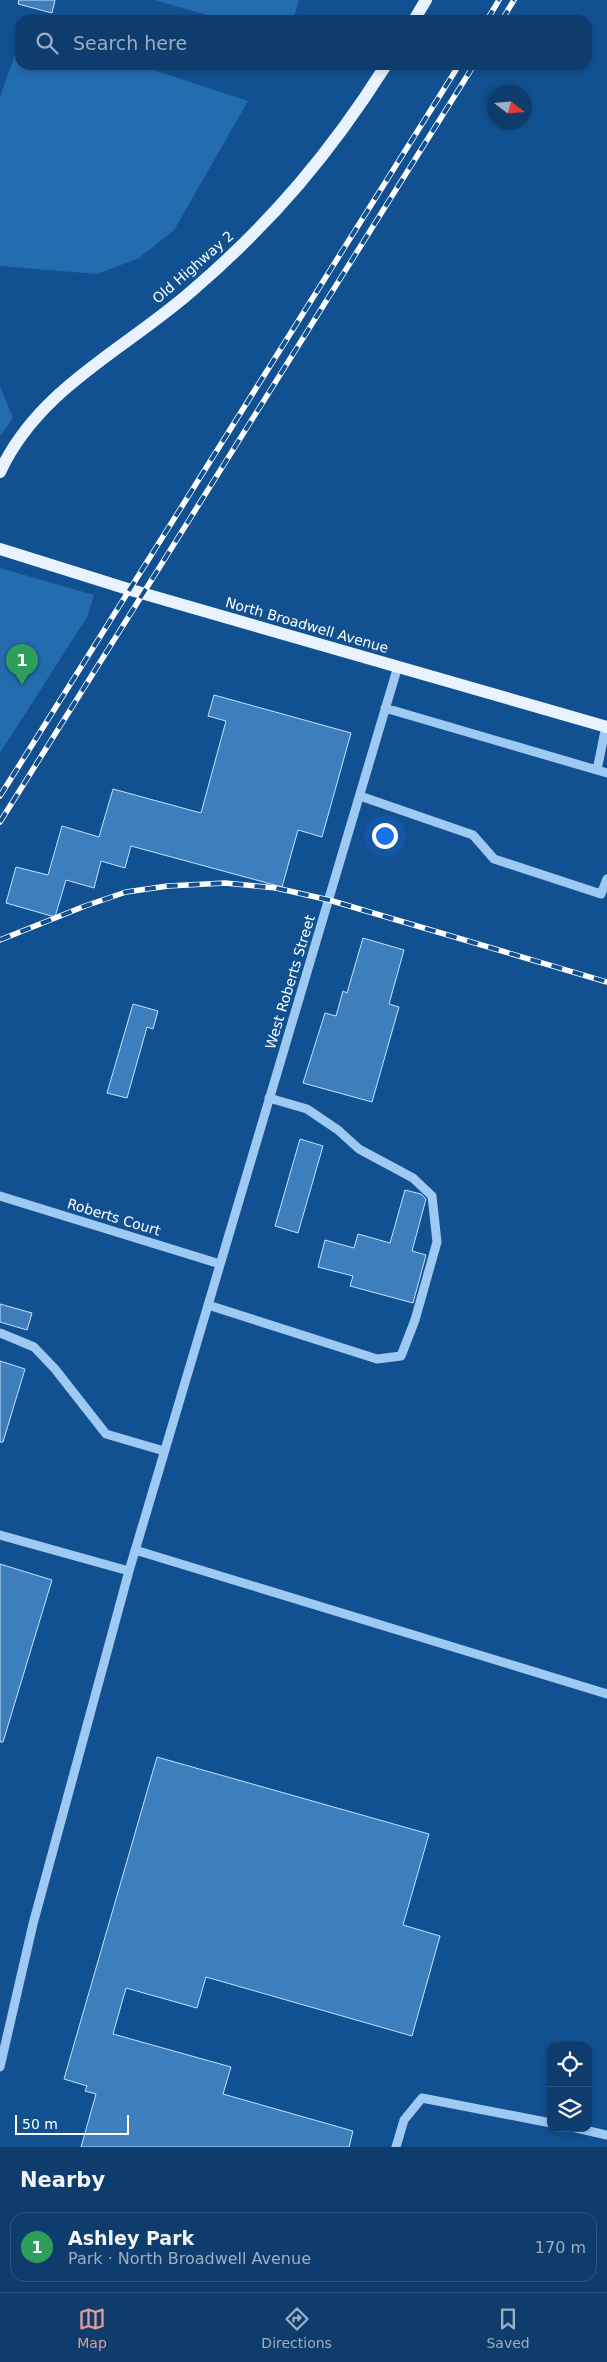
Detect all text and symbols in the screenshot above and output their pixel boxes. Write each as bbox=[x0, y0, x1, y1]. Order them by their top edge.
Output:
search box bbox=[15, 15, 592, 70]
icon: search bbox=[33, 29, 61, 57]
text: Search here bbox=[73, 32, 187, 54]
north arrow bbox=[487, 85, 532, 130]
street label: Old Highway 2 bbox=[149, 227, 237, 307]
street label: North Broadwell Avenue bbox=[224, 594, 390, 656]
pin: 1 bbox=[6, 644, 38, 685]
your location bbox=[372, 823, 398, 849]
street label: West Roberts Street bbox=[262, 912, 318, 1051]
street label: Roberts Court bbox=[65, 1195, 163, 1239]
map controls bbox=[547, 2042, 592, 2132]
button: locate bbox=[547, 2042, 592, 2087]
button: layers bbox=[547, 2087, 592, 2132]
scale bar bbox=[15, 2112, 129, 2135]
text: 50 m bbox=[22, 2116, 58, 2132]
text: Nearby bbox=[20, 2168, 105, 2192]
text: Ashley Park bbox=[68, 2227, 194, 2249]
text: 1 bbox=[31, 2238, 43, 2257]
text: 170 m bbox=[535, 2238, 586, 2257]
text: Park · North Broadwell Avenue bbox=[68, 2249, 311, 2268]
tab: Map bbox=[77, 2305, 107, 2351]
tab: Directions bbox=[261, 2305, 332, 2351]
tab: Saved bbox=[486, 2305, 530, 2351]

